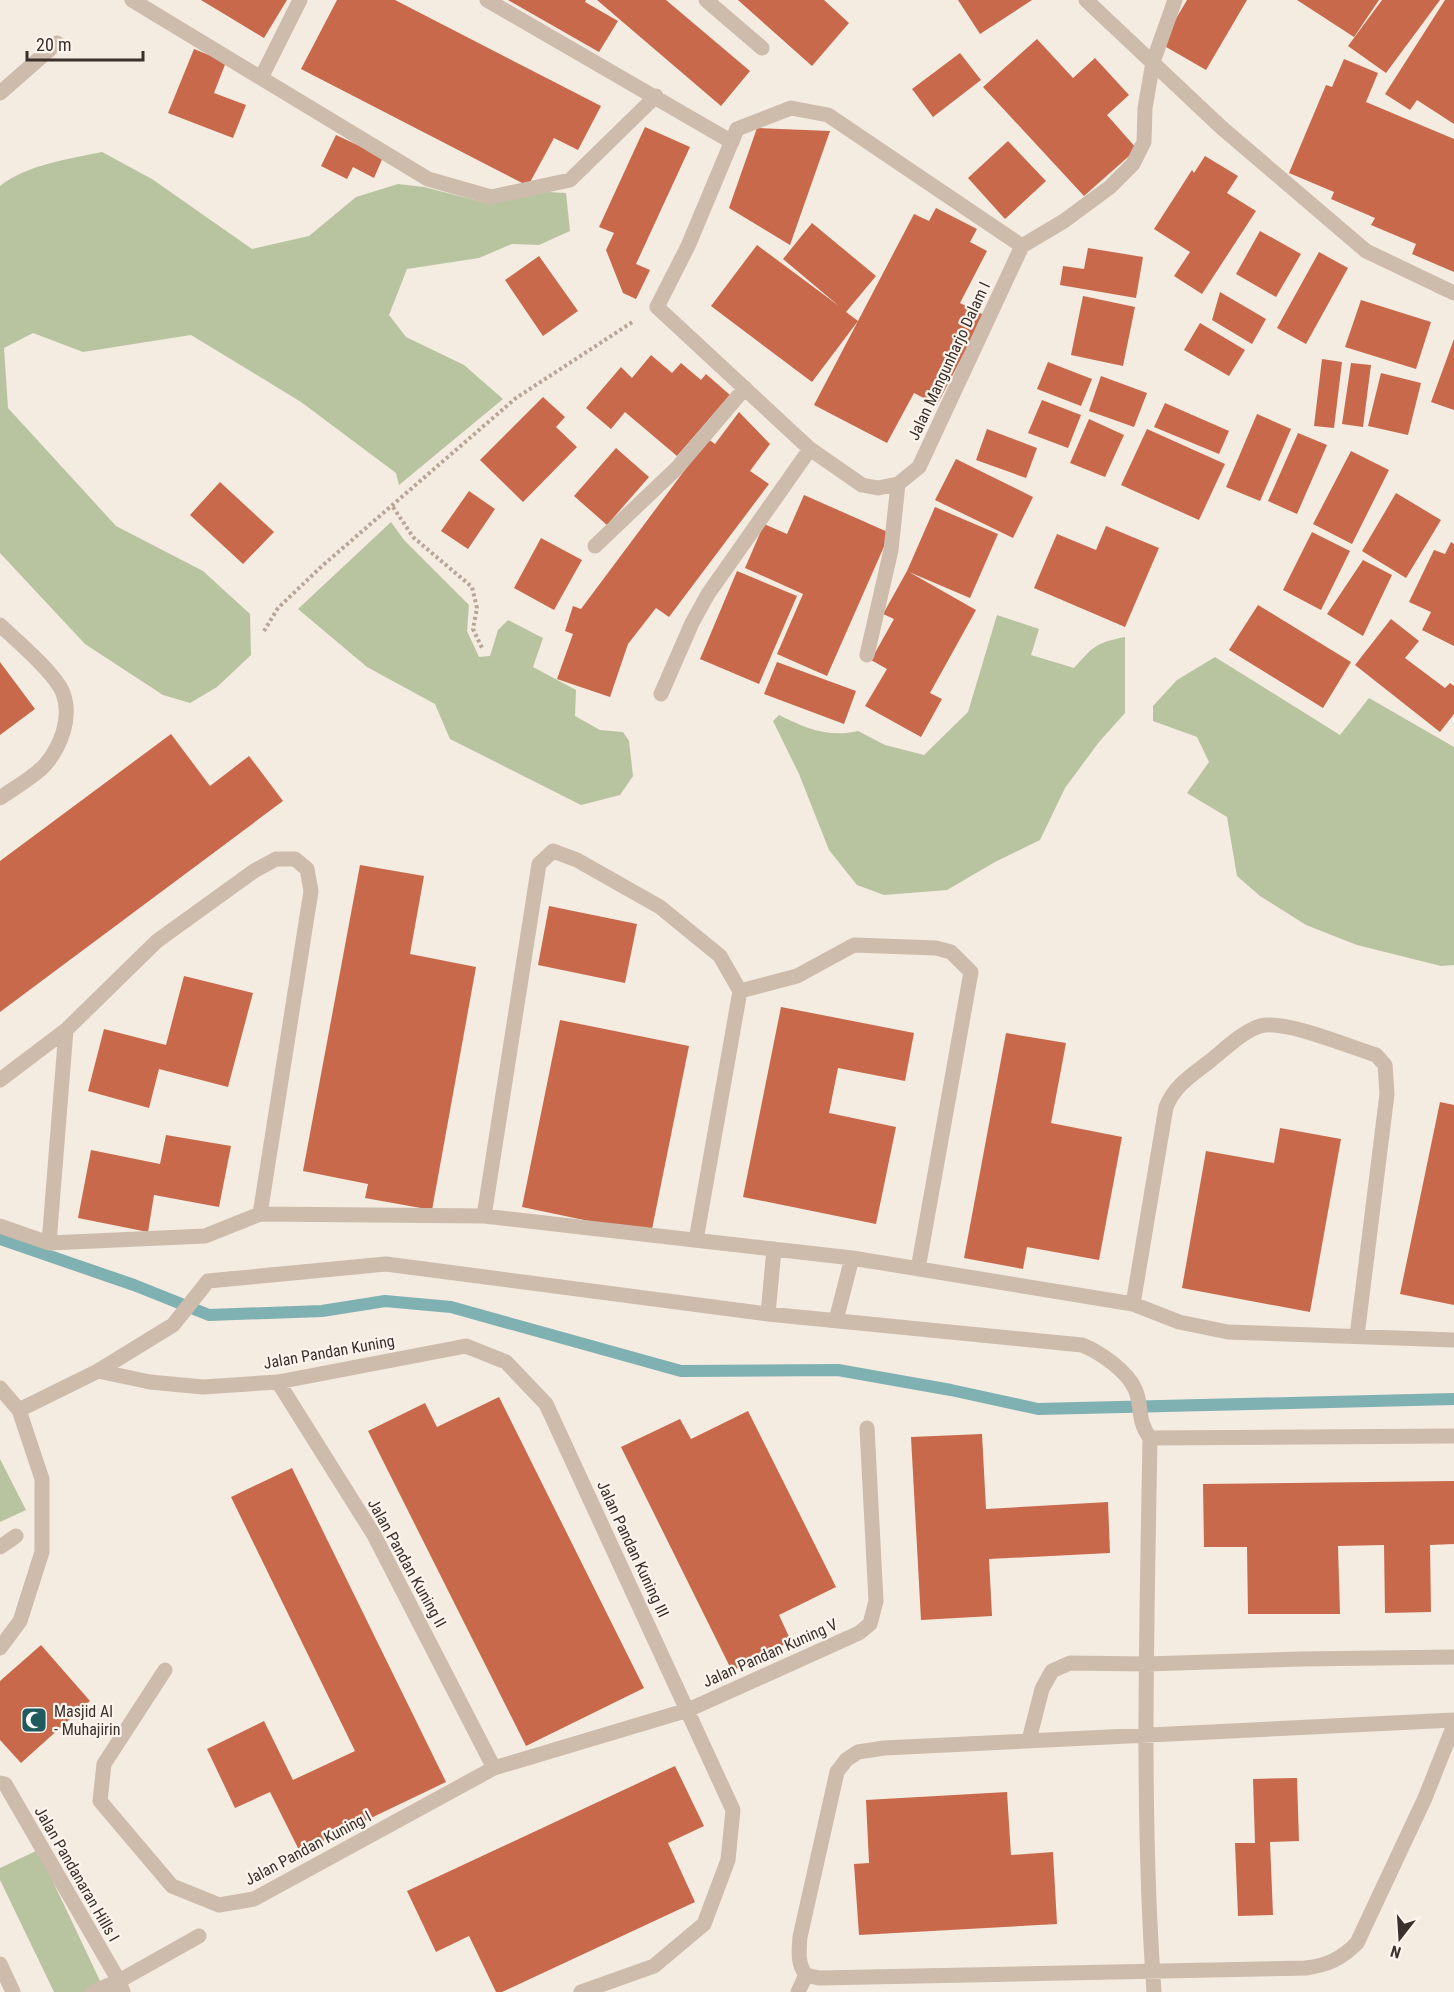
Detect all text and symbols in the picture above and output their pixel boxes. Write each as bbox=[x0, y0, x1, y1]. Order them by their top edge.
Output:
scale bar bbox=[27, 24, 142, 62]
text: 20 m bbox=[36, 34, 71, 55]
street label: Jalan Mangunharjo Dalam I bbox=[904, 279, 994, 443]
street label: Jalan Pandan Kuning bbox=[262, 1331, 396, 1373]
street label: Jalan Pandan Kuning III bbox=[593, 1478, 673, 1620]
street label: Jalan Pandan Kuning II bbox=[364, 1495, 450, 1631]
street label: Jalan Pandan Kuning V bbox=[700, 1615, 840, 1691]
place label: Masjid Al - Muhajirin bbox=[54, 1702, 120, 1739]
mosque icon: Masjid Al - Muhajirin bbox=[19, 1705, 49, 1735]
street label: Jalan Pandanaran Hills I bbox=[31, 1803, 123, 1945]
street label: Jalan Pandan Kuning I bbox=[242, 1807, 374, 1889]
north arrow bbox=[1370, 1908, 1430, 1968]
text: N bbox=[1388, 1941, 1403, 1962]

